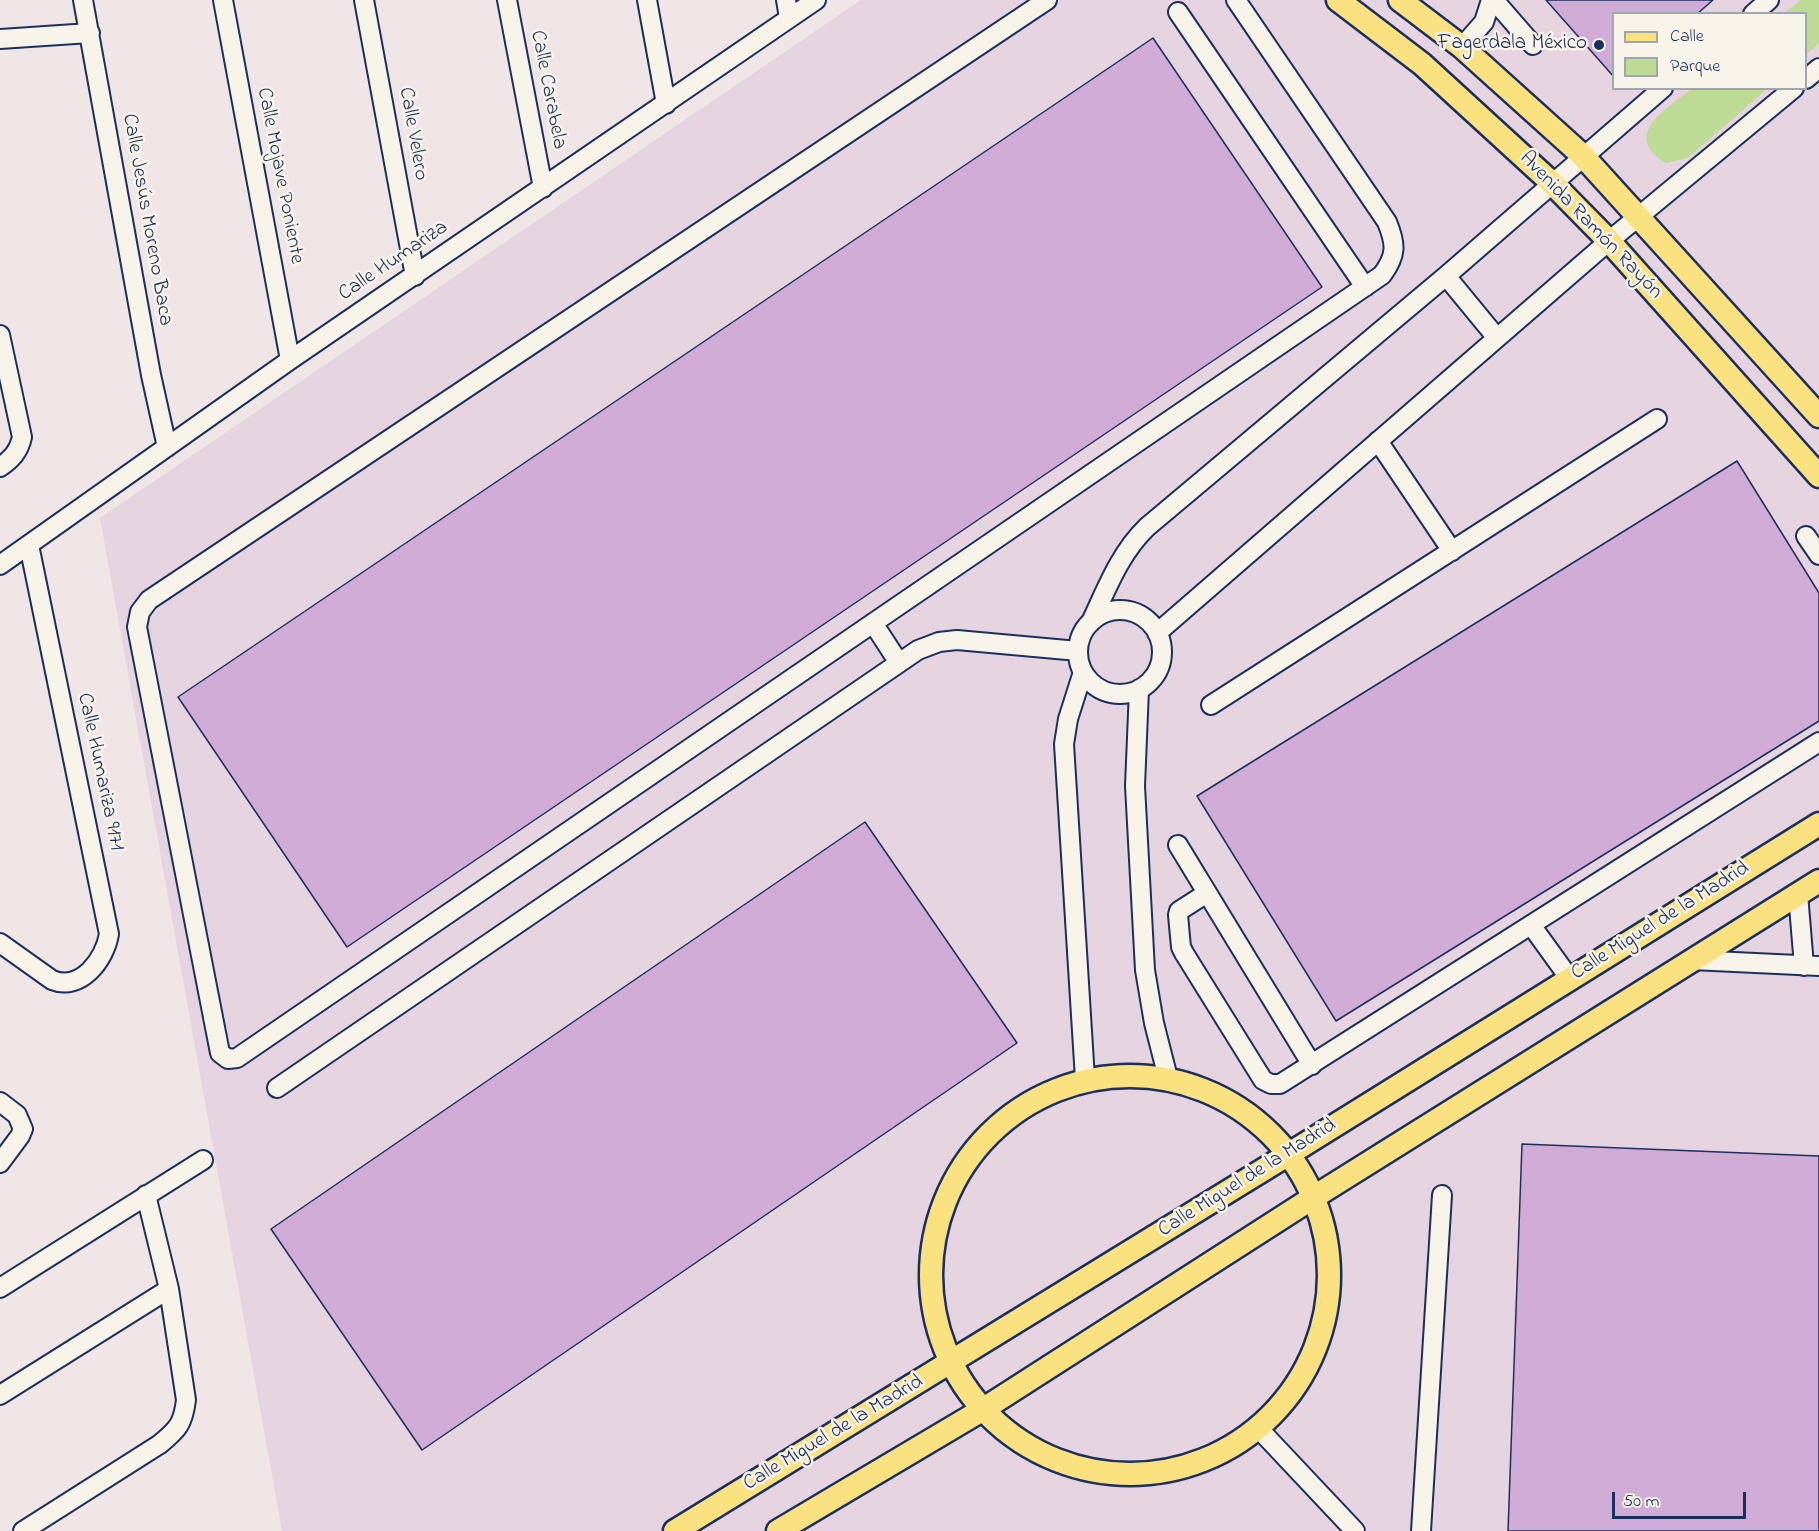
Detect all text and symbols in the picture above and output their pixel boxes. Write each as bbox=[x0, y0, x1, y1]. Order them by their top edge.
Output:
legend bbox=[1612, 12, 1807, 90]
text: Calle bbox=[1670, 24, 1704, 50]
street label: Calle Carabela bbox=[523, 28, 571, 152]
place label: Fagerdala México bbox=[1438, 32, 1587, 58]
marker: Fagerdala México bbox=[1592, 38, 1606, 52]
text: Parque bbox=[1670, 54, 1720, 80]
street label: Calle Velero bbox=[391, 85, 433, 183]
street label: Calle Mojave Poniente bbox=[250, 86, 308, 266]
street label: Calle Jesús Moreno Baca bbox=[115, 112, 177, 328]
street label: Avenida Ramón Rayón bbox=[1513, 147, 1667, 305]
street label: Calle Humariza bbox=[334, 216, 454, 308]
street label: Calle Humariza 9171 bbox=[70, 691, 128, 853]
street label: Calle Miguel de la Madrid bbox=[1567, 857, 1755, 987]
street label: Calle Miguel de la Madrid bbox=[1154, 1114, 1342, 1244]
street label: Calle Miguel de la Madrid bbox=[740, 1370, 928, 1498]
scale bar bbox=[1615, 1480, 1748, 1518]
text: 50 m bbox=[1623, 1489, 1660, 1515]

